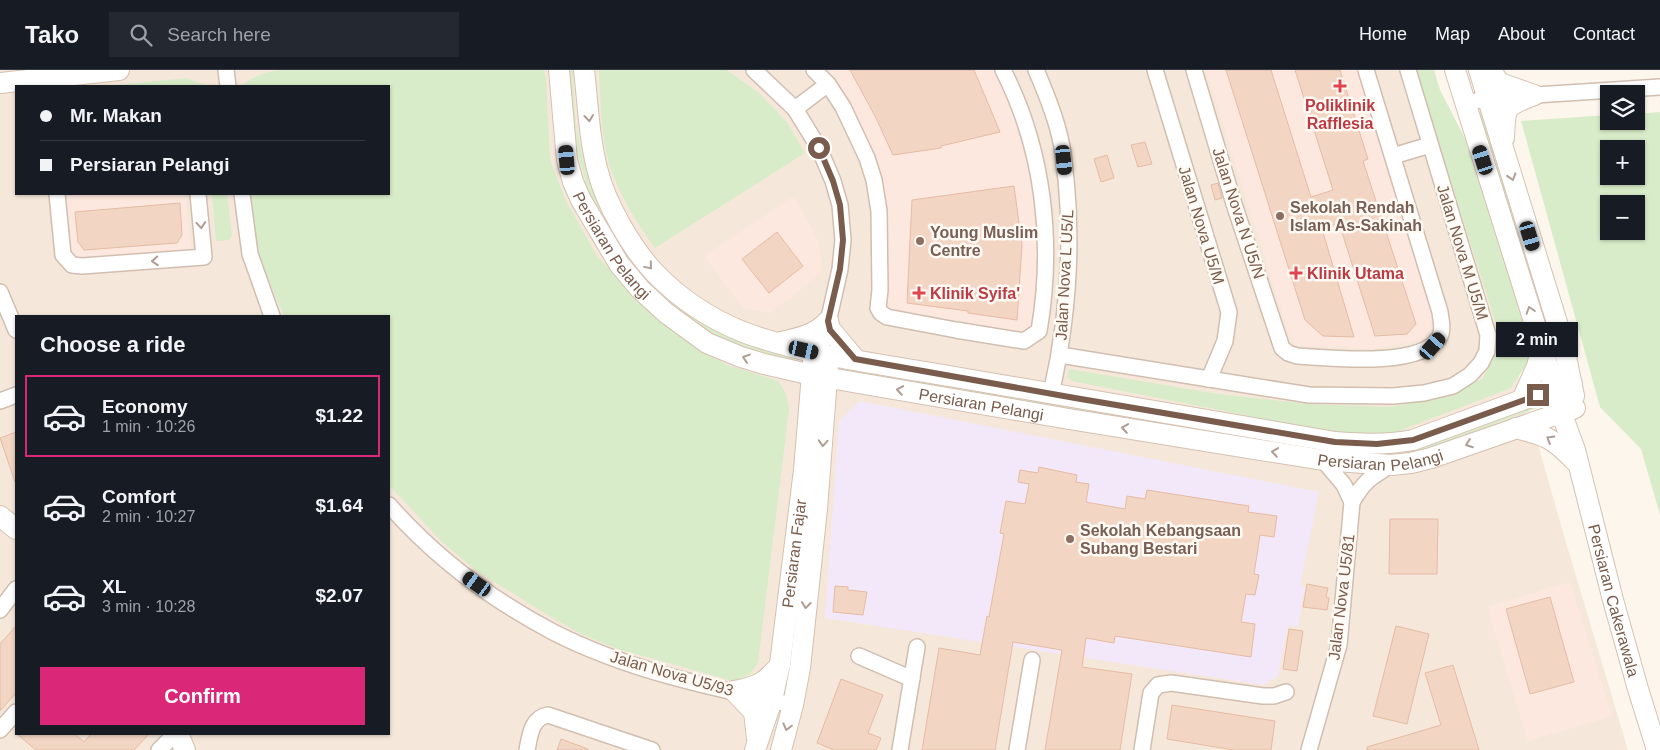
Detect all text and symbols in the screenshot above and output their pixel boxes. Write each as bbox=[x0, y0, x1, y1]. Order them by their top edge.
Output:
search box bbox=[109, 12, 459, 57]
text: Tako bbox=[25, 21, 79, 48]
icon: search bbox=[127, 21, 155, 49]
text: Search here bbox=[167, 24, 271, 45]
text: Home bbox=[1359, 24, 1407, 44]
text: Map bbox=[1435, 24, 1470, 44]
text: About bbox=[1498, 24, 1545, 44]
text: Contact bbox=[1573, 24, 1635, 44]
marker: Poliklinik Rafflesia bbox=[1333, 79, 1347, 93]
map controls bbox=[1600, 85, 1645, 240]
button: layers bbox=[1600, 85, 1645, 130]
place label: Poliklinik Rafflesia bbox=[1305, 97, 1375, 132]
text: Mr. Makan bbox=[70, 105, 162, 126]
one-way arrow bbox=[583, 115, 594, 123]
route start bbox=[808, 137, 830, 159]
button: + bbox=[1600, 140, 1645, 185]
car bbox=[1471, 143, 1494, 177]
car bbox=[558, 144, 575, 176]
car bbox=[1054, 144, 1073, 176]
street label: Jalan Nova N U5/N bbox=[1209, 145, 1268, 281]
text: Persiaran Pelangi bbox=[70, 154, 229, 175]
street label: Jalan Nova U5/M bbox=[1175, 164, 1228, 286]
one-way arrow bbox=[1507, 173, 1517, 181]
street label: Jalan Nova M U5/M bbox=[1434, 182, 1491, 322]
street label: Persiaran Pelangi bbox=[570, 189, 654, 303]
button: − bbox=[1600, 195, 1645, 240]
place label: Sekolah Rendah Islam As-Sakinah bbox=[1290, 199, 1422, 234]
street label: Jalan Nova L U5/L bbox=[1053, 209, 1076, 341]
marker: Sekolah Rendah Islam As-Sakinah bbox=[1274, 210, 1286, 222]
car bbox=[1518, 219, 1541, 253]
one-way arrow bbox=[195, 222, 206, 230]
place label: Young Muslim Centre bbox=[930, 224, 1038, 259]
marker: Young Muslim Centre bbox=[914, 235, 926, 247]
one-way arrow bbox=[151, 255, 159, 266]
one-way arrow bbox=[644, 261, 653, 270]
place label: Klinik Utama bbox=[1307, 265, 1404, 282]
marker: Klinik Utama bbox=[1289, 266, 1303, 280]
place label: Klinik Syifa' bbox=[930, 285, 1020, 302]
marker: Klinik Syifa' bbox=[912, 286, 926, 300]
one-way arrow bbox=[1526, 306, 1536, 314]
callout: 2 min bbox=[1497, 322, 1579, 358]
car bbox=[1417, 330, 1448, 362]
text: 2 min bbox=[1516, 331, 1558, 348]
text: Choose a ride bbox=[40, 332, 185, 357]
car bbox=[787, 339, 820, 361]
one-way arrow bbox=[742, 354, 751, 364]
route end bbox=[1527, 384, 1549, 406]
one-way arrow bbox=[896, 385, 904, 395]
street label: Persiaran Pelangi bbox=[918, 385, 1045, 424]
icon: car bbox=[42, 394, 87, 439]
text: Economy bbox=[102, 396, 188, 417]
text: $1.22 bbox=[315, 405, 363, 426]
text: 1 min · 10:26 bbox=[102, 418, 195, 435]
one-way arrow bbox=[1121, 424, 1129, 434]
one-way arrow bbox=[1546, 436, 1555, 445]
one-way arrow bbox=[1466, 438, 1474, 448]
one-way arrow bbox=[817, 439, 828, 447]
street label: Persiaran Pelangi bbox=[1316, 446, 1445, 474]
one-way arrow bbox=[1271, 448, 1279, 458]
icon: car bbox=[42, 484, 87, 529]
text: Comfort bbox=[102, 486, 176, 507]
text: $1.64 bbox=[315, 495, 363, 516]
street label: Persiaran Fajar bbox=[779, 498, 809, 609]
text: 2 min · 10:27 bbox=[102, 508, 195, 525]
place label: Sekolah Kebangsaan Subang Bestari bbox=[1080, 522, 1241, 557]
street label: Persiaran Cakerawala bbox=[1585, 522, 1642, 679]
marker: Sekolah Kebangsaan Subang Bestari bbox=[1064, 533, 1076, 545]
street label: Jalan Nova U5/81 bbox=[1325, 533, 1358, 661]
car bbox=[460, 569, 493, 599]
icon: car bbox=[42, 574, 87, 619]
text: XL bbox=[102, 576, 126, 597]
text: $2.07 bbox=[315, 585, 363, 606]
text: 3 min · 10:28 bbox=[102, 598, 195, 615]
one-way arrow bbox=[801, 601, 812, 609]
street label: Jalan Nova U5/93 bbox=[608, 648, 735, 699]
button: Confirm bbox=[40, 667, 365, 725]
one-way arrow bbox=[782, 723, 793, 732]

